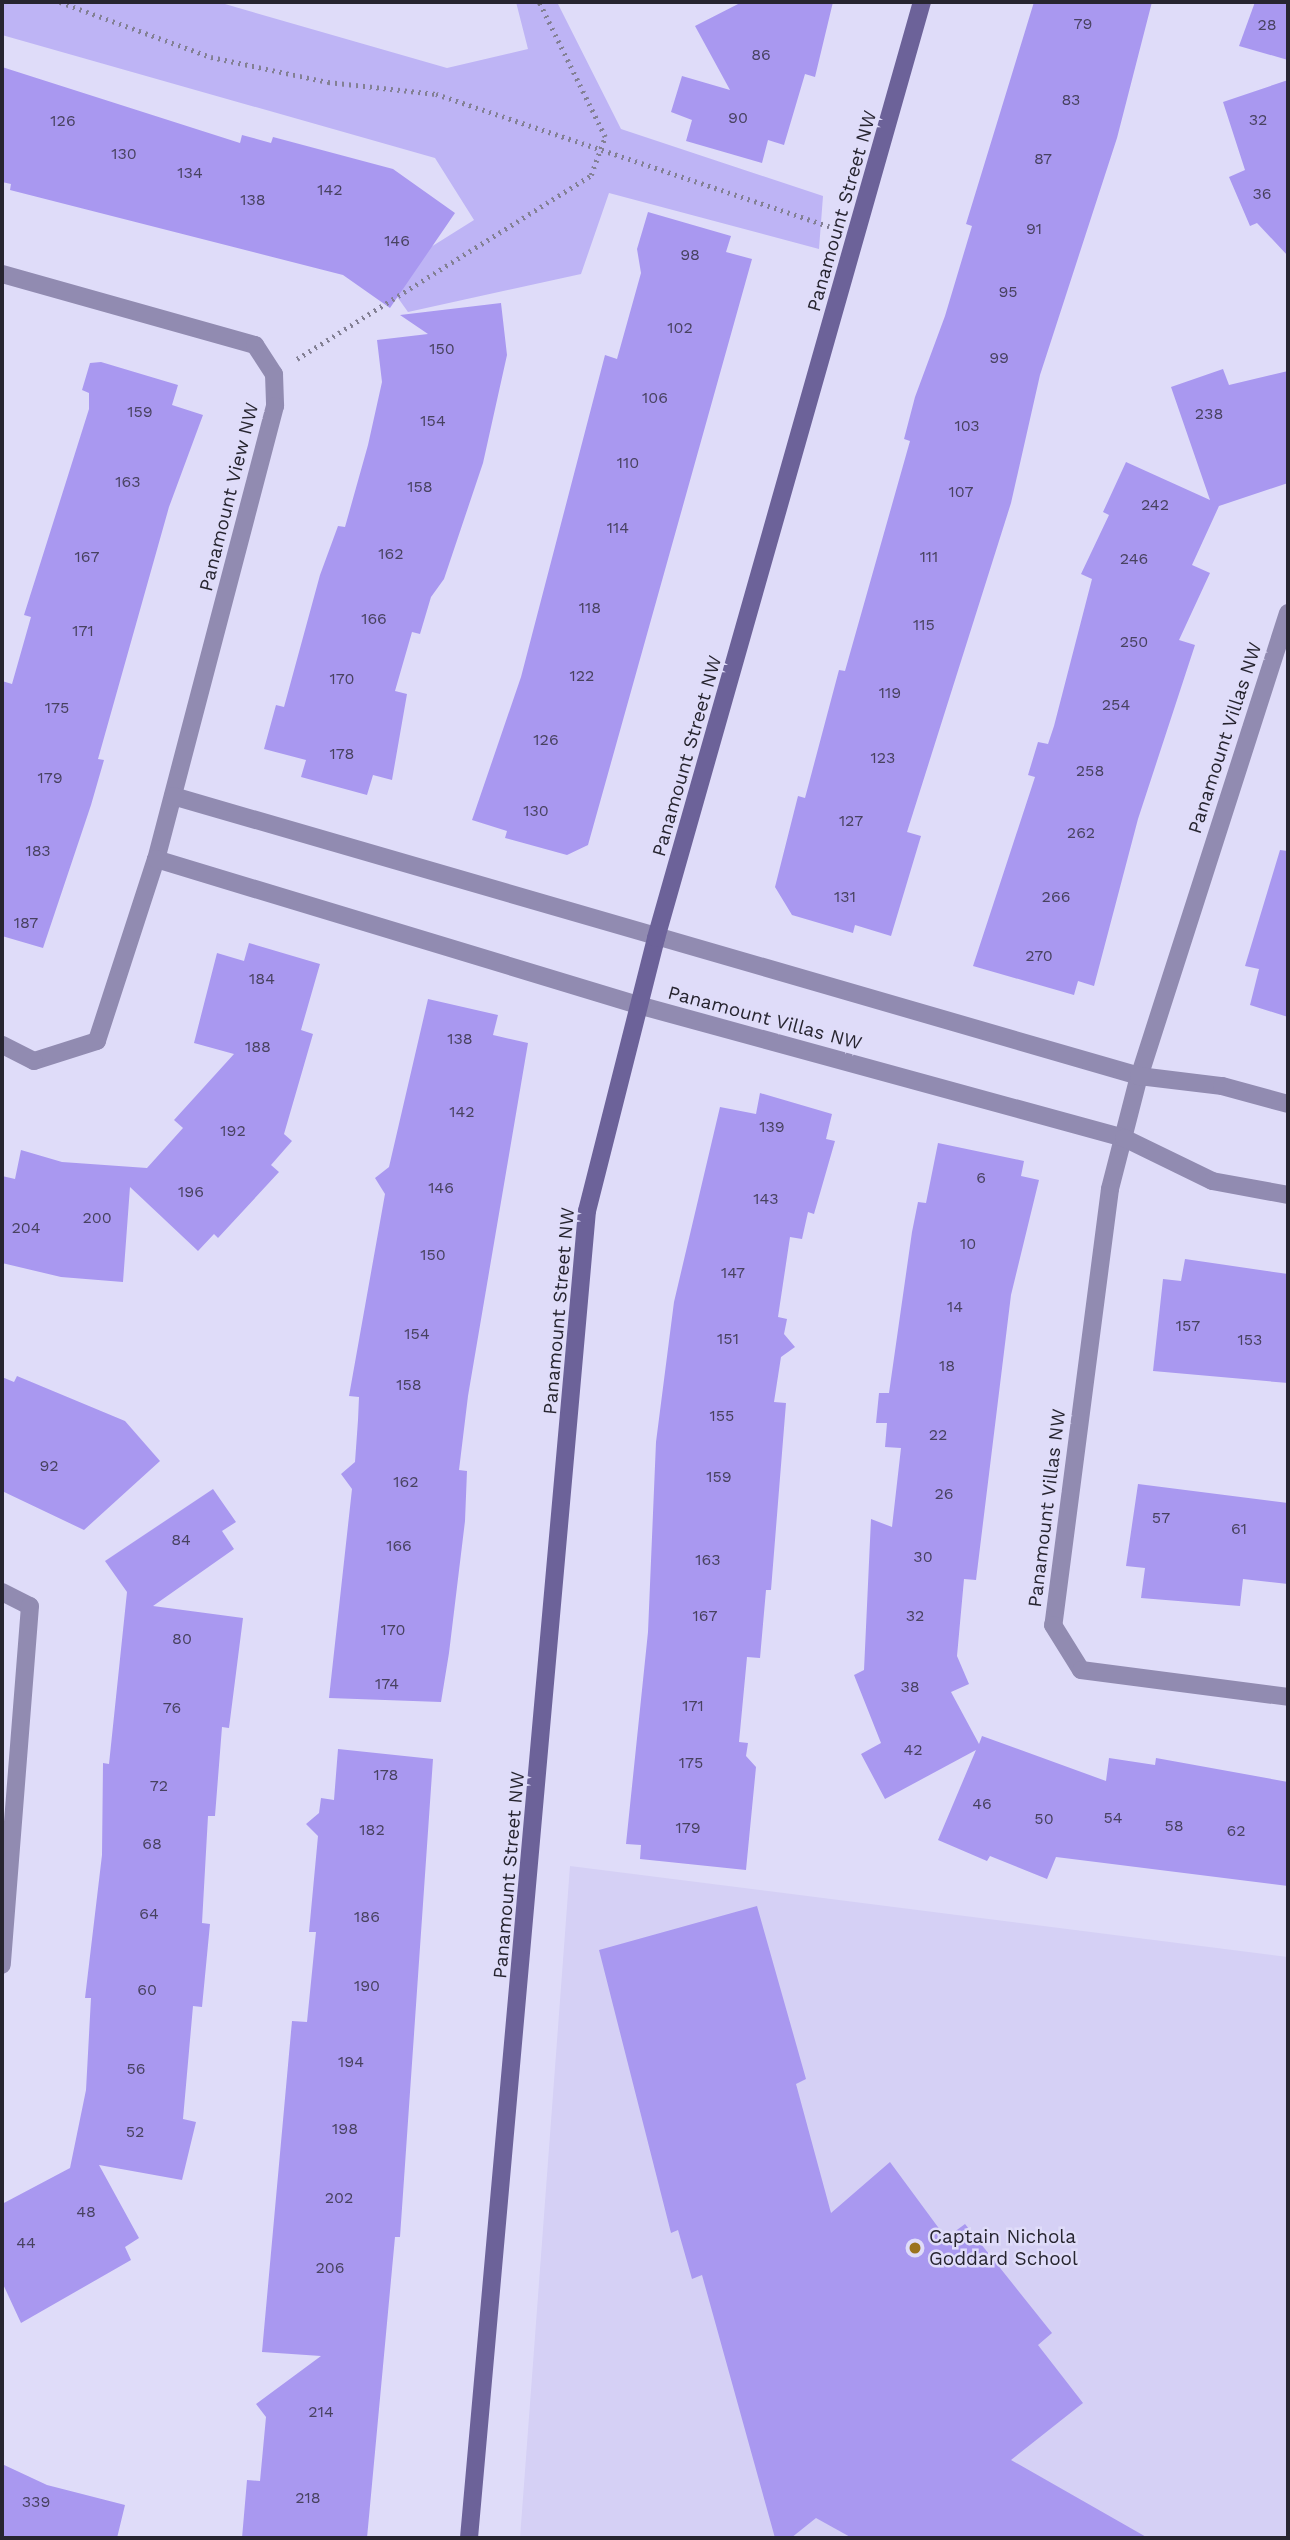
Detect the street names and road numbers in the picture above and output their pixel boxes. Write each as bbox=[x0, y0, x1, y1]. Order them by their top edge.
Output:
street label: Panamount Street NW bbox=[802, 108, 882, 314]
street label: Panamount View NW bbox=[194, 400, 264, 594]
street label: Panamount Villas NW bbox=[1183, 639, 1267, 837]
street label: Panamount Street NW bbox=[647, 653, 727, 859]
street label: Panamount Villas NW bbox=[665, 981, 865, 1055]
street label: Panamount Street NW bbox=[539, 1206, 579, 1416]
street label: Panamount Villas NW bbox=[1023, 1407, 1071, 1609]
street label: Panamount Street NW bbox=[489, 1770, 529, 1980]

